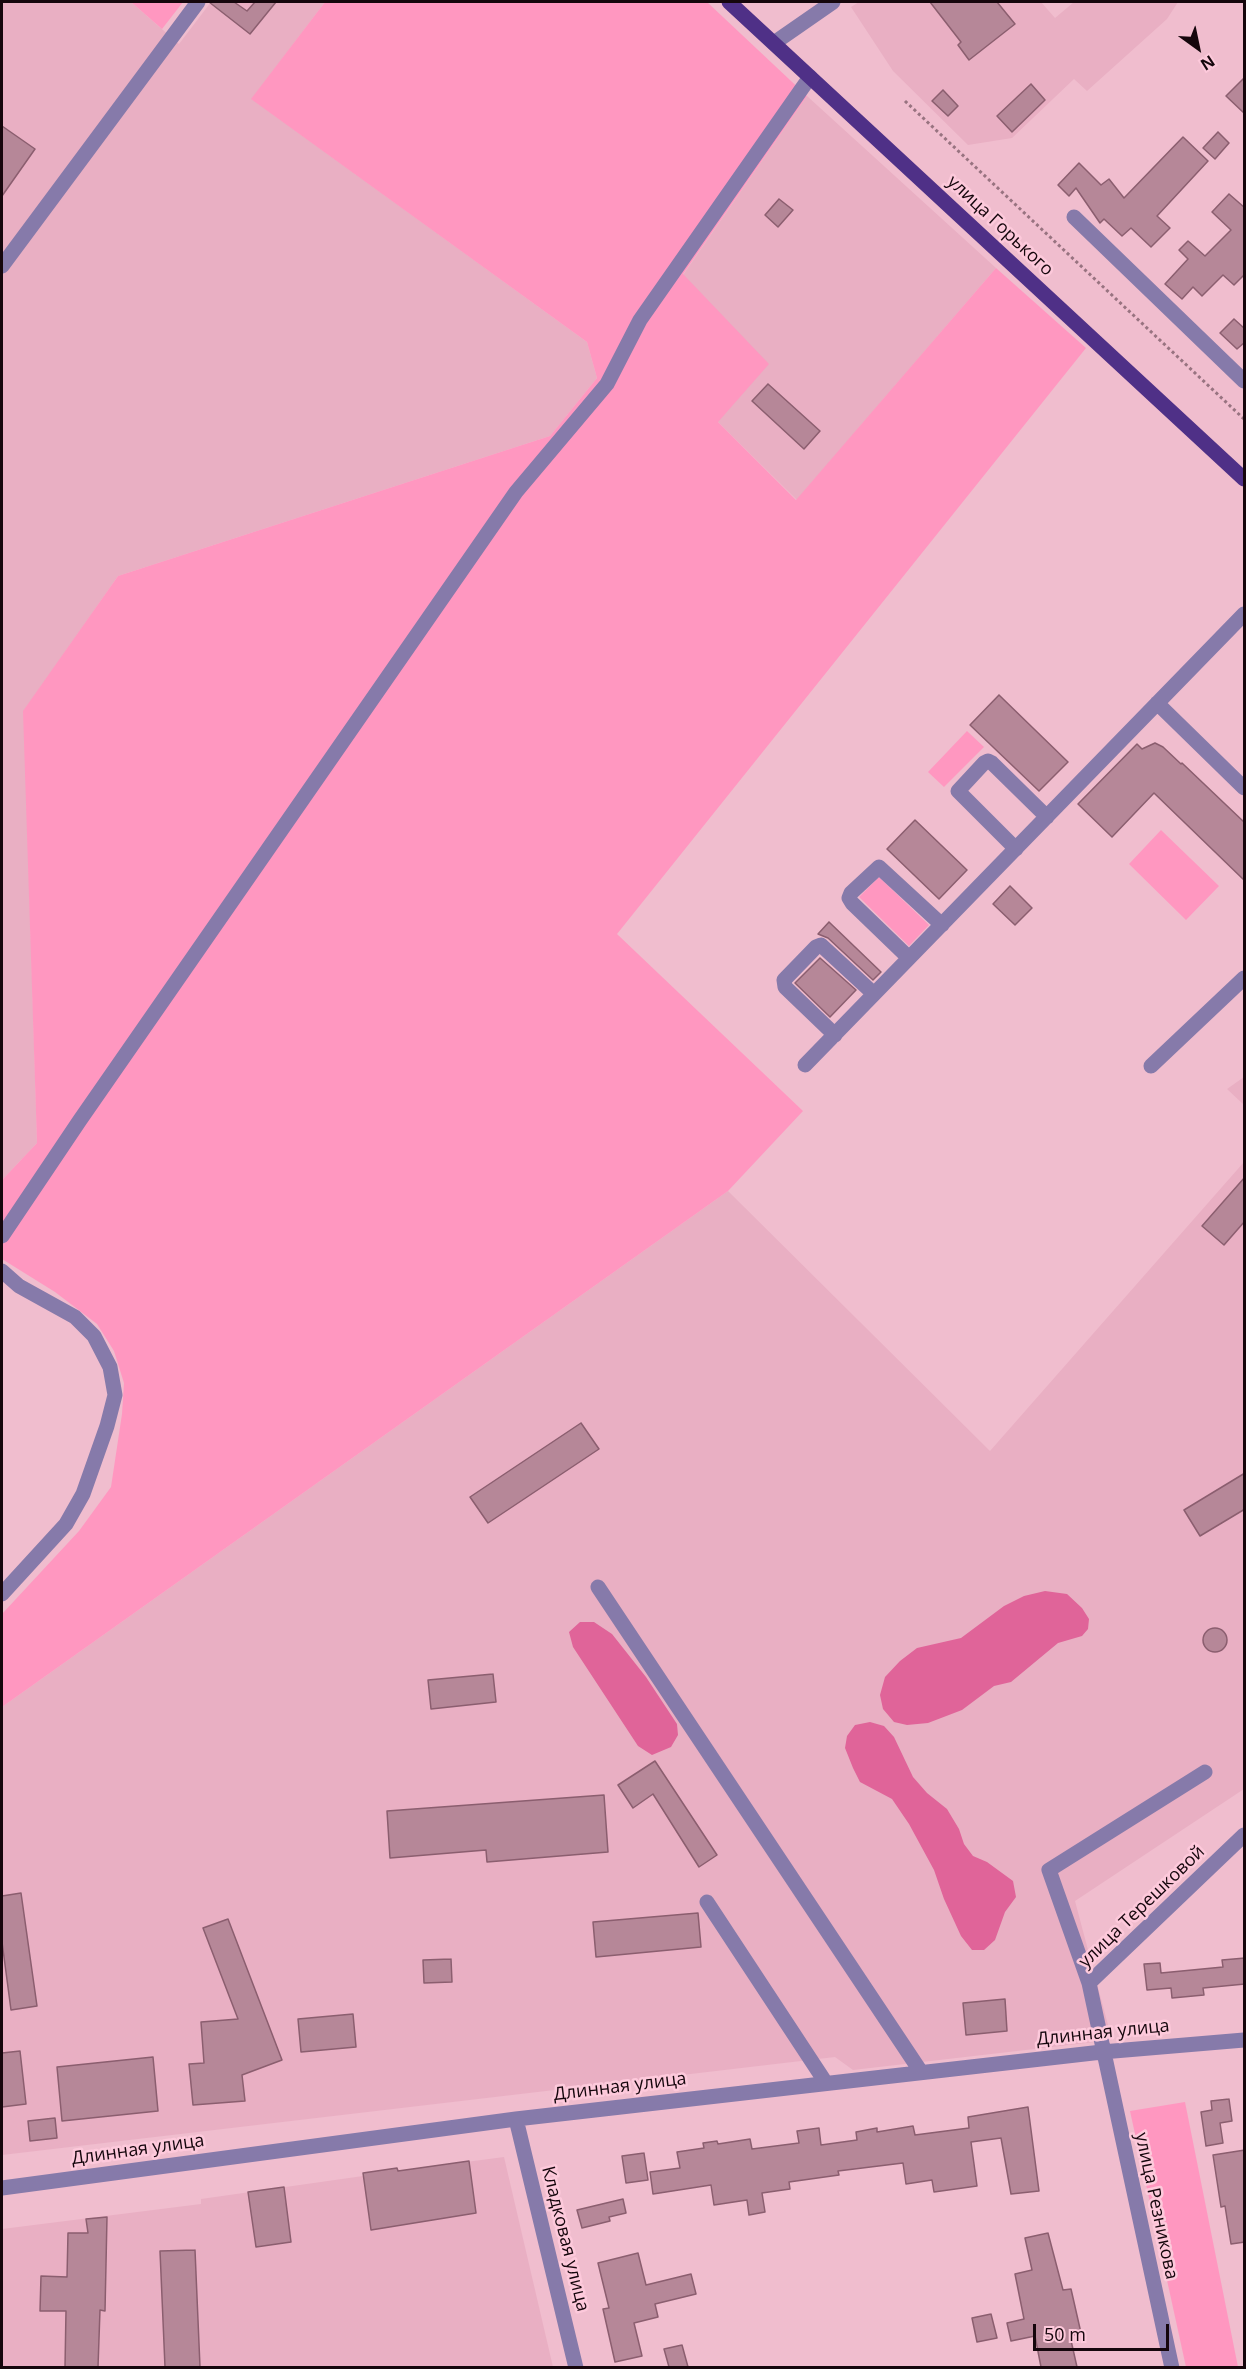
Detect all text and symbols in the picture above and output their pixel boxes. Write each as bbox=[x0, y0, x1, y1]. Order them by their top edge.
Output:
north arrow bbox=[1168, 18, 1228, 78]
text: N bbox=[1196, 50, 1219, 76]
street label: улица Горького bbox=[942, 171, 1058, 281]
street label: улица Терешковой bbox=[1075, 1841, 1209, 1973]
street label: Длинная улица bbox=[1035, 2015, 1171, 2051]
street label: Длинная улица bbox=[552, 2068, 688, 2106]
street label: Длинная улица bbox=[70, 2130, 206, 2170]
street label: улица Резникова bbox=[1130, 2131, 1182, 2281]
street label: Кладковая улица bbox=[537, 2164, 593, 2314]
scale bar bbox=[1036, 2312, 1172, 2350]
text: 50 m bbox=[1044, 2322, 1086, 2346]

